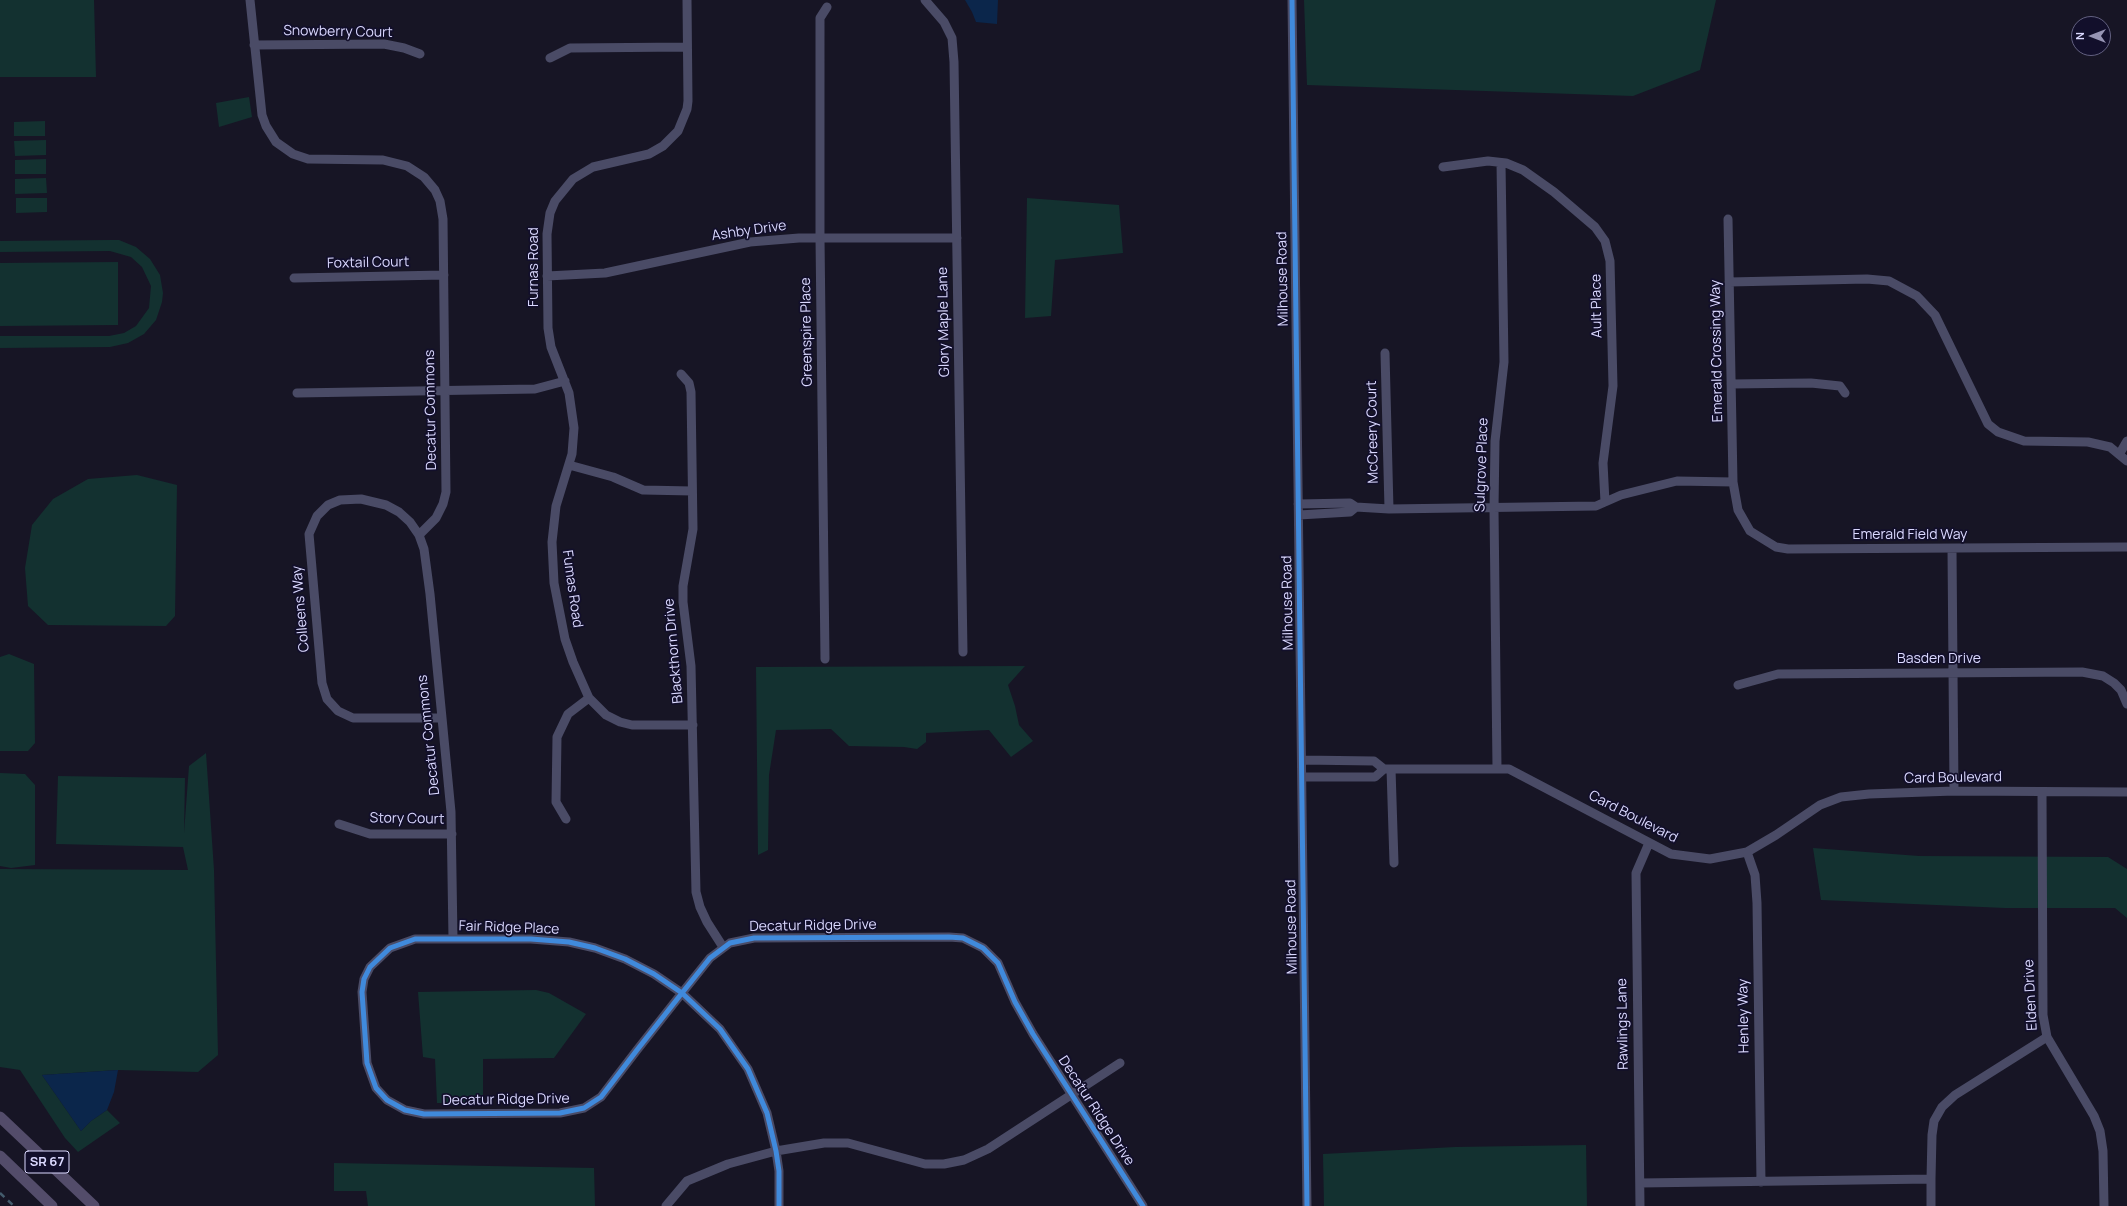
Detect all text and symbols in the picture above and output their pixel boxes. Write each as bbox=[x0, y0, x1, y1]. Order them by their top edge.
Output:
north arrow bbox=[2071, 16, 2111, 56]
street label: Snowberry Court bbox=[283, 23, 393, 41]
text: N bbox=[2072, 32, 2087, 40]
street label: Ashby Drive bbox=[711, 217, 787, 245]
street label: Furnas Road bbox=[526, 227, 542, 307]
street label: Milhouse Road bbox=[1274, 231, 1292, 327]
street label: Foxtail Court bbox=[327, 254, 409, 272]
street label: Glory Maple Lane bbox=[935, 267, 953, 377]
street label: Ault Place bbox=[1588, 274, 1606, 338]
street label: Greenspire Place bbox=[798, 277, 816, 387]
street label: Emerald Crossing Way bbox=[1707, 280, 1727, 422]
street label: Decatur Commons bbox=[422, 349, 440, 471]
street label: McCreery Court bbox=[1364, 380, 1382, 484]
street label: Sulgrove Place bbox=[1472, 418, 1492, 512]
street label: Emerald Field Way bbox=[1853, 527, 1967, 543]
street label: Fumas Road bbox=[558, 549, 586, 629]
street label: Milhouse Road bbox=[1279, 555, 1297, 651]
street label: Colleens Way bbox=[289, 565, 313, 653]
street label: Blackthorn Drive bbox=[661, 598, 687, 704]
street label: Basden Drive bbox=[1897, 651, 1981, 667]
street label: Decatur Commons bbox=[414, 674, 444, 796]
street label: Card Boulevard bbox=[1904, 769, 2002, 787]
street label: Card Boulevard bbox=[1586, 787, 1680, 847]
street label: Story Court bbox=[370, 810, 444, 828]
street label: Milhouse Road bbox=[1283, 879, 1301, 975]
street label: Decatur Ridge Drive bbox=[749, 916, 877, 936]
street label: Fair Ridge Place bbox=[458, 918, 560, 938]
street label: Elden Drive bbox=[2021, 959, 2041, 1031]
street label: Rawlings Lane bbox=[1614, 978, 1632, 1070]
street label: Henley Way bbox=[1735, 979, 1753, 1053]
street label: Decatur Ridge Drive bbox=[1054, 1053, 1138, 1169]
street label: Decatur Ridge Drive bbox=[442, 1090, 570, 1110]
road number: SR 67 bbox=[25, 1151, 69, 1173]

